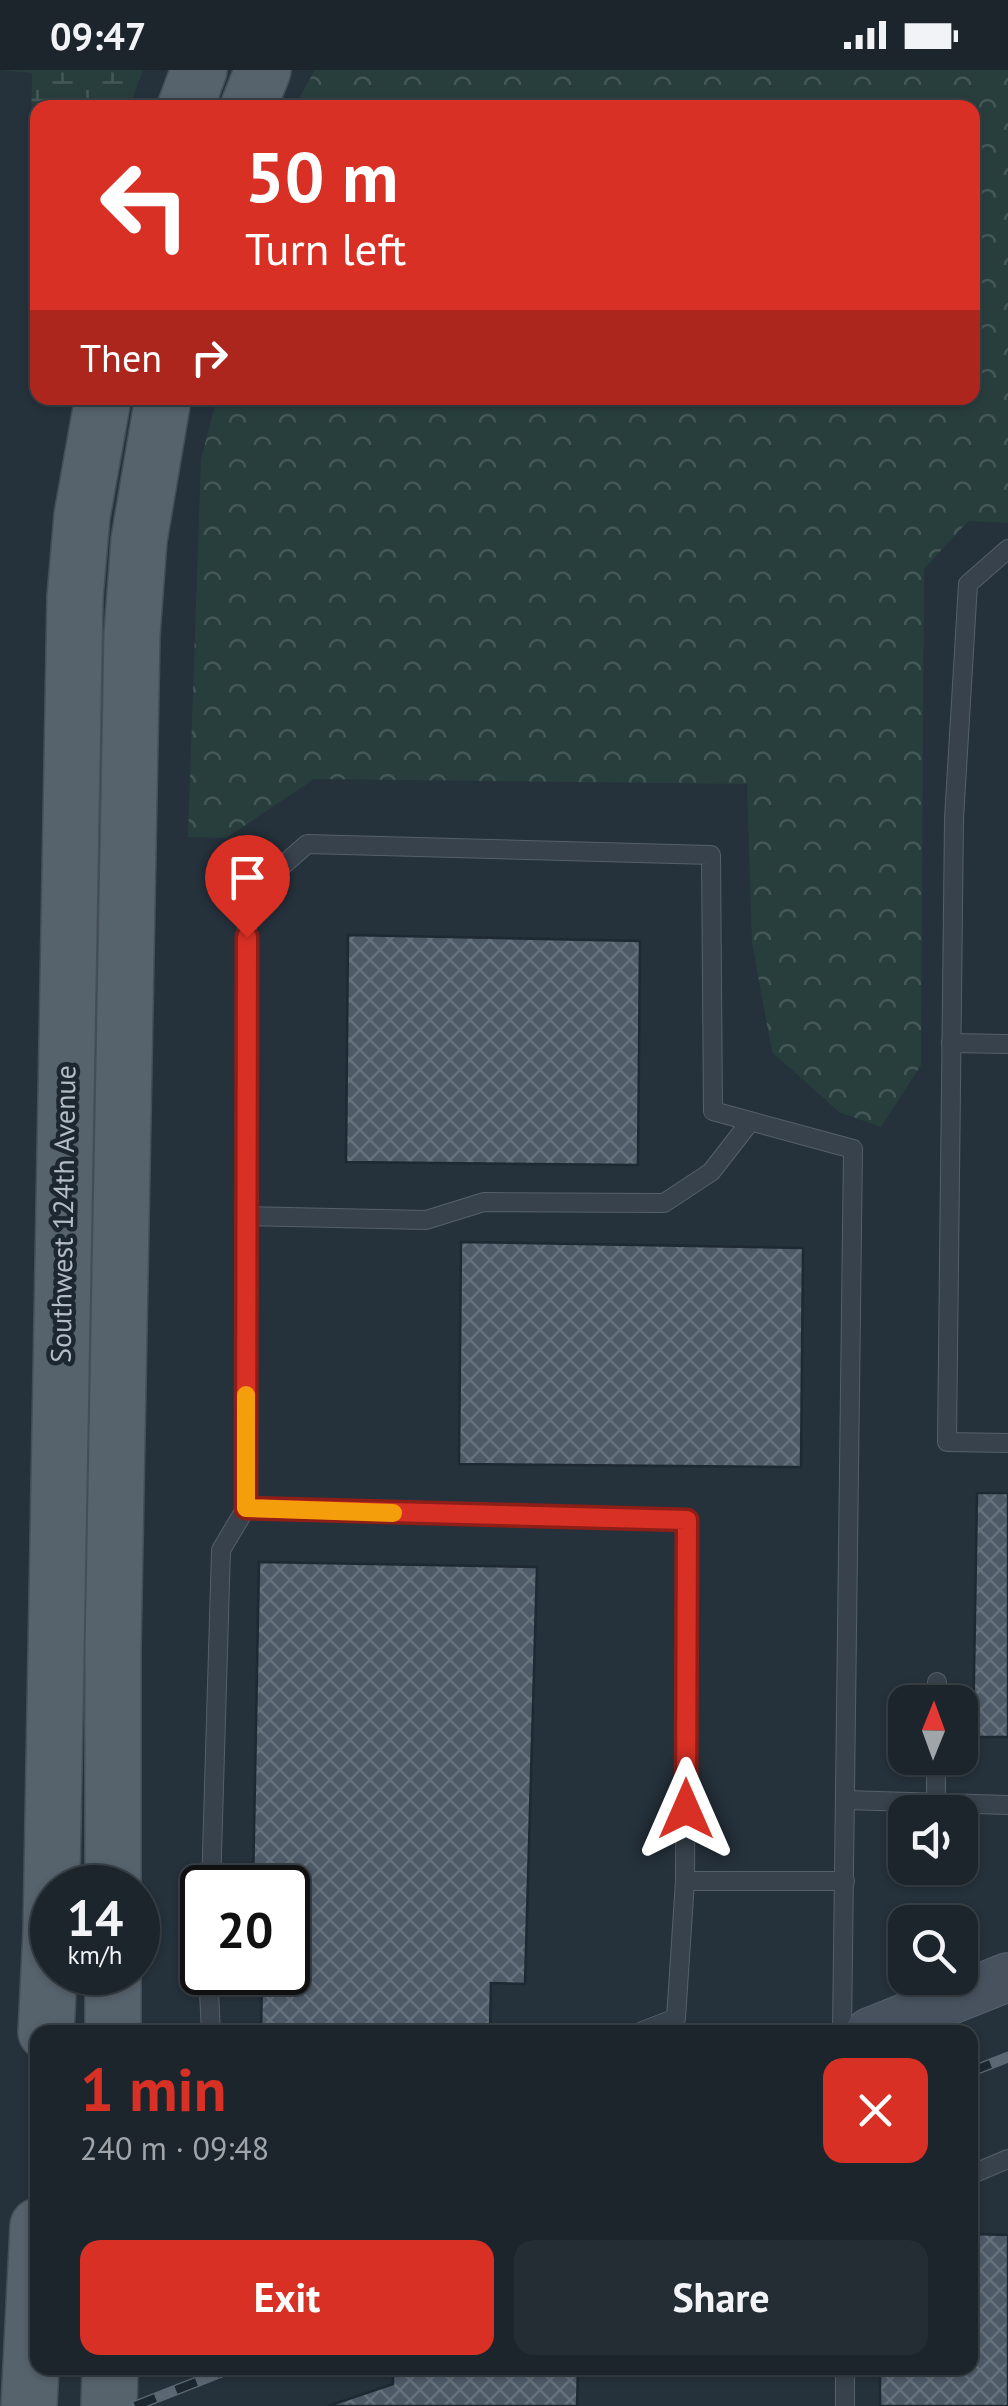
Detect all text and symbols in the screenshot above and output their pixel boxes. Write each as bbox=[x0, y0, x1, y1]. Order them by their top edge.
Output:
text: 09:47 bbox=[50, 11, 146, 60]
text: 50 m bbox=[245, 131, 398, 221]
icon: left bbox=[80, 140, 210, 270]
text: Turn left bbox=[245, 219, 406, 277]
icon: right bbox=[182, 330, 237, 385]
text: Then bbox=[80, 333, 162, 382]
pin bbox=[205, 835, 290, 938]
icon: arrive bbox=[220, 850, 275, 905]
street label: Southwest 124th Avenue bbox=[41, 1065, 84, 1363]
north arrow bbox=[888, 1685, 978, 1775]
map controls bbox=[888, 1685, 978, 1995]
position arrow bbox=[634, 1757, 738, 1861]
button: sound bbox=[888, 1795, 978, 1885]
speed limit sign: 20 bbox=[180, 1865, 310, 1995]
text: 14 bbox=[67, 1885, 123, 1950]
button: search bbox=[888, 1905, 978, 1995]
text: km/h bbox=[68, 1939, 122, 1971]
text: 1 min bbox=[80, 2050, 226, 2128]
button: close bbox=[823, 2058, 928, 2163]
text: 240 m · 09:48 bbox=[80, 2127, 269, 2169]
button: Exit bbox=[80, 2240, 494, 2355]
button: Share bbox=[514, 2240, 928, 2355]

